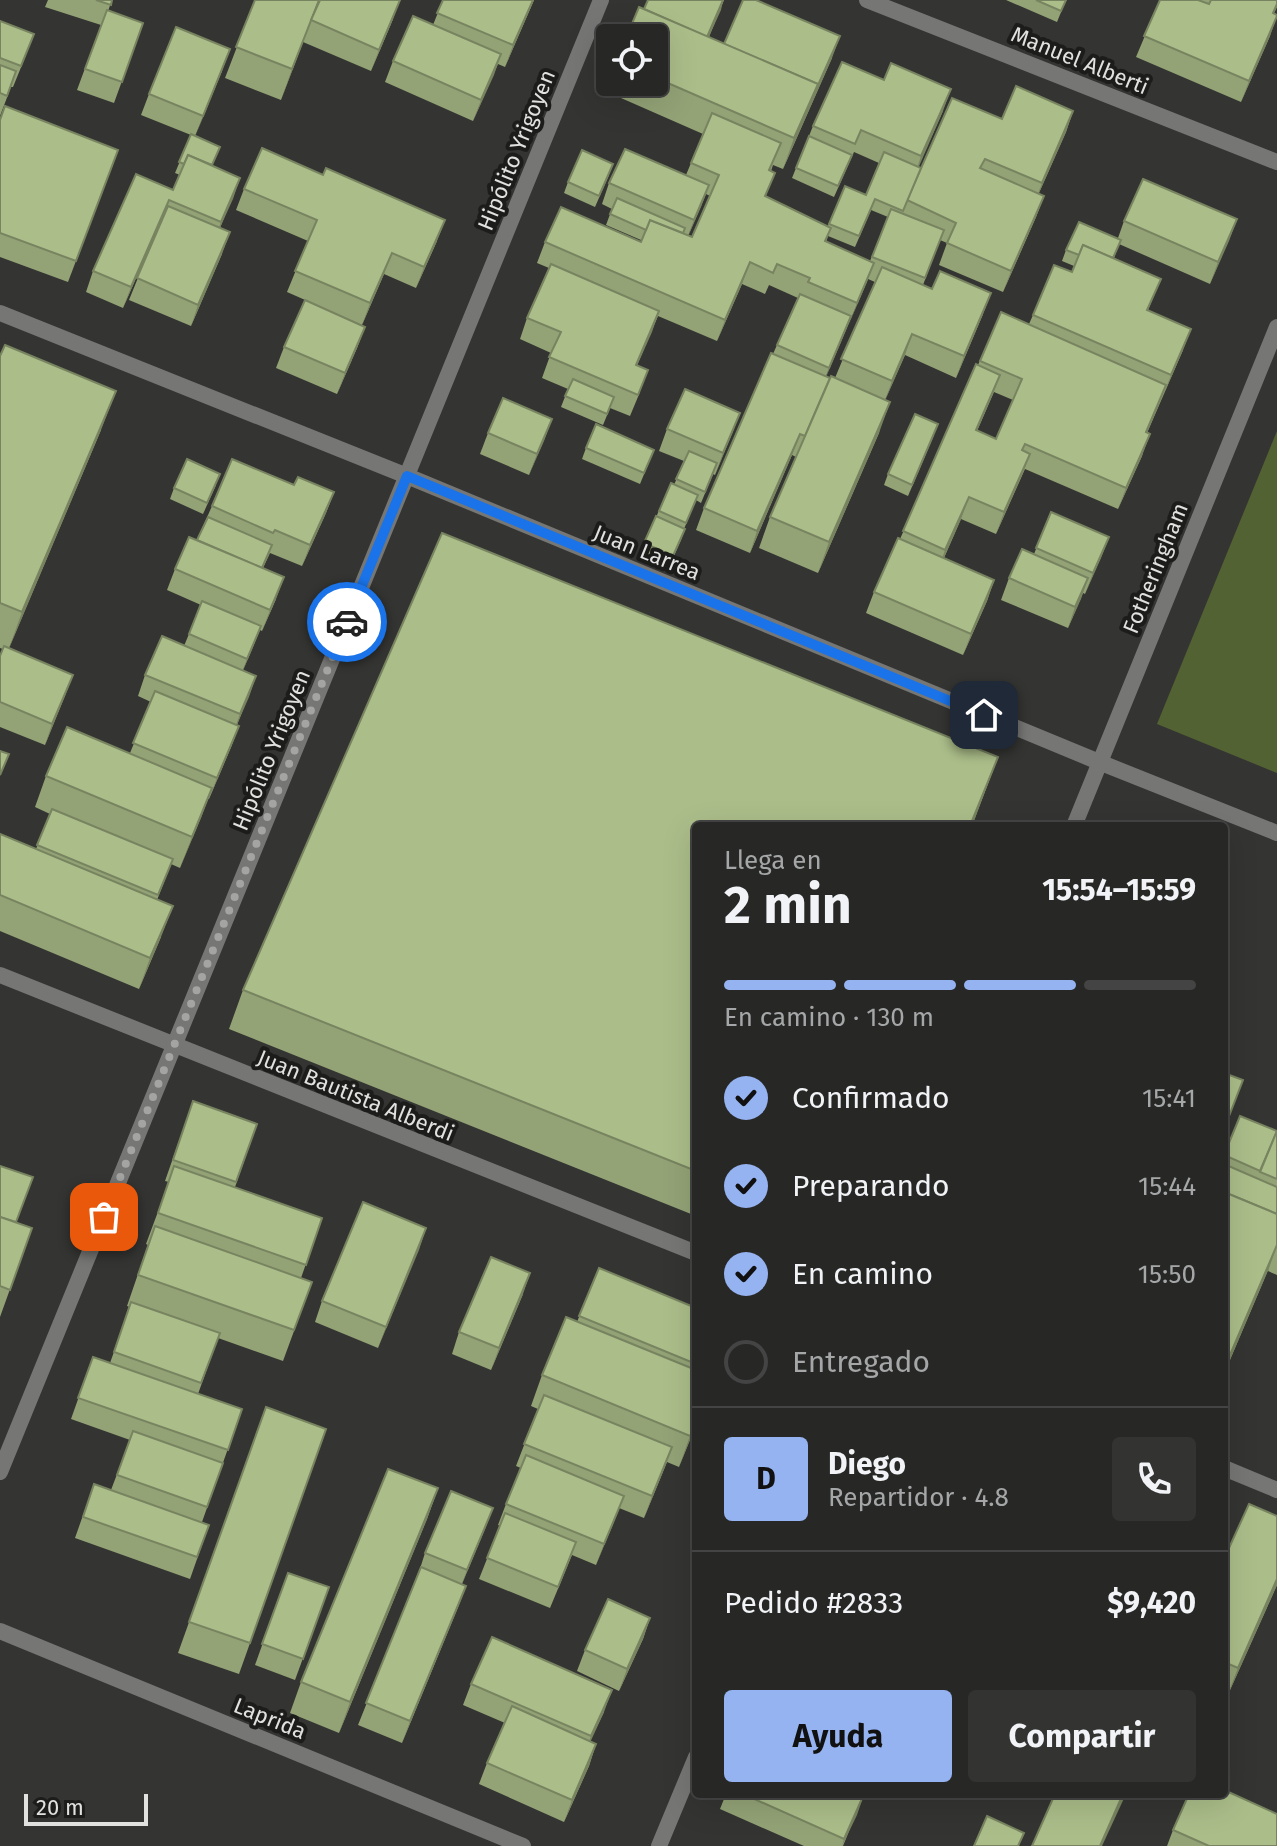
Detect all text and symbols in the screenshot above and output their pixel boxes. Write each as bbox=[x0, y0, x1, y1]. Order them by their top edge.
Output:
street label: Manuel Alberti bbox=[1007, 21, 1152, 100]
map controls bbox=[596, 24, 668, 96]
button: locate bbox=[596, 24, 668, 96]
street label: Hipólito Yrigoyen bbox=[472, 66, 561, 235]
street label: Fotheringham bbox=[1117, 499, 1194, 637]
street label: Juan Larrea bbox=[589, 519, 704, 586]
courier bbox=[307, 582, 387, 662]
icon: car bbox=[325, 600, 369, 644]
street label: Hipólito Yrigoyen bbox=[227, 666, 316, 835]
pin bbox=[950, 681, 1018, 749]
icon: home bbox=[962, 693, 1006, 737]
text: Llega en bbox=[724, 845, 822, 876]
text: 15:54–15:59 bbox=[1042, 872, 1196, 908]
text: 2 min bbox=[724, 874, 852, 937]
text: En camino · 130 m bbox=[724, 1002, 934, 1033]
street label: Juan Bautista Alberdi bbox=[254, 1044, 458, 1147]
icon: check bbox=[724, 1076, 768, 1120]
text: Confirmado bbox=[792, 1080, 950, 1116]
text: 15:41 bbox=[1142, 1083, 1196, 1114]
icon: check bbox=[724, 1164, 768, 1208]
text: Preparando bbox=[792, 1168, 950, 1204]
text: 15:44 bbox=[1138, 1171, 1196, 1202]
pin bbox=[70, 1183, 138, 1251]
icon: bag bbox=[82, 1195, 126, 1239]
icon: check bbox=[724, 1252, 768, 1296]
text: En camino bbox=[792, 1256, 933, 1292]
text: 15:50 bbox=[1138, 1259, 1196, 1290]
text: Entregado bbox=[792, 1344, 930, 1380]
button: phone bbox=[1112, 1437, 1196, 1521]
text: Diego bbox=[828, 1446, 906, 1482]
text: D bbox=[756, 1461, 776, 1497]
text: Repartidor · 4.8 bbox=[828, 1482, 1009, 1513]
text: Pedido #2833 bbox=[724, 1585, 903, 1621]
text: $9,420 bbox=[1107, 1585, 1196, 1621]
button: Ayuda bbox=[724, 1690, 952, 1782]
button: Compartir bbox=[968, 1690, 1196, 1782]
street label: Laprida bbox=[230, 1692, 310, 1745]
scale bar bbox=[24, 1790, 148, 1826]
text: 20 m bbox=[36, 1794, 84, 1821]

